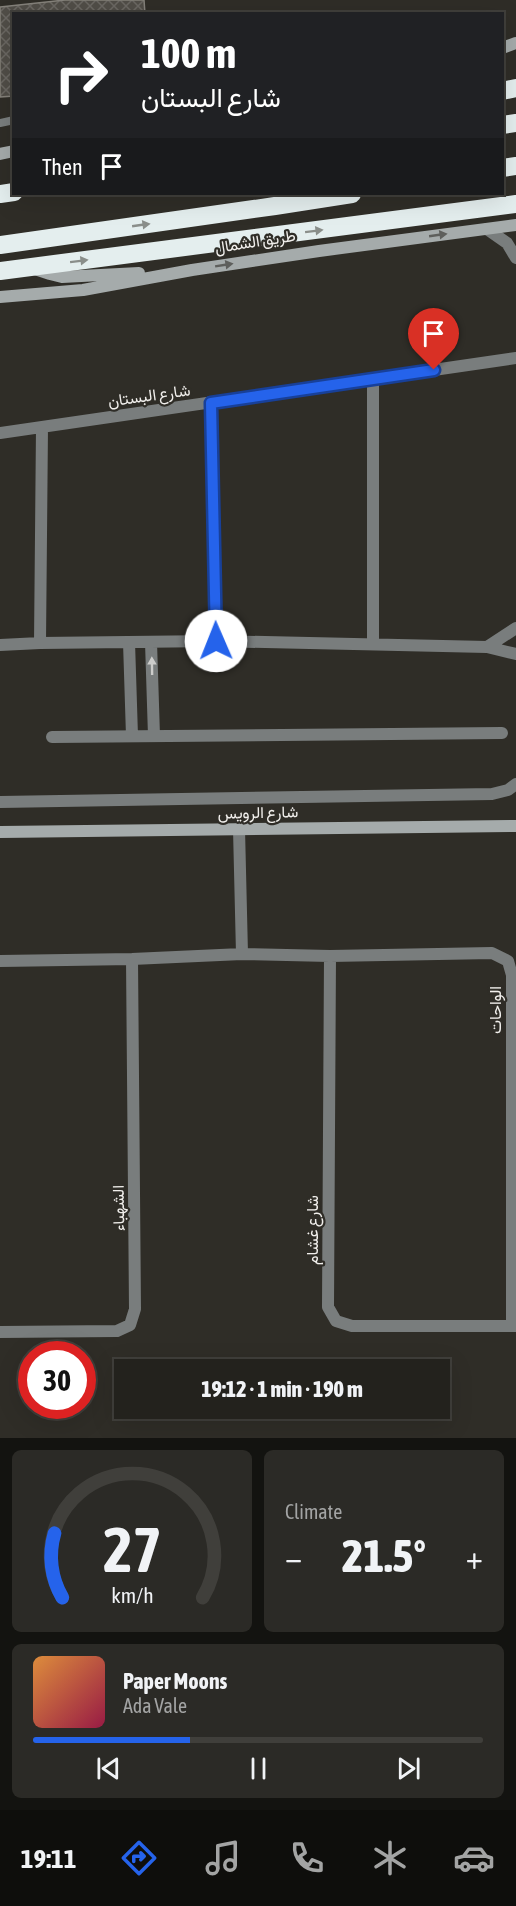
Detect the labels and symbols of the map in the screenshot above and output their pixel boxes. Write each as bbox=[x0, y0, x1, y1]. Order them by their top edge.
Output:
one-way arrow bbox=[132, 221, 151, 230]
street label: طريق الشمال bbox=[213, 226, 297, 258]
one-way arrow bbox=[305, 226, 324, 235]
one-way arrow bbox=[429, 230, 448, 240]
one-way arrow bbox=[69, 256, 88, 266]
one-way arrow bbox=[215, 261, 234, 270]
pin bbox=[408, 308, 459, 370]
street label: شارع البستان bbox=[107, 380, 192, 413]
position arrow bbox=[184, 609, 248, 673]
one-way arrow bbox=[147, 657, 157, 676]
street label: شارع الرويس bbox=[218, 802, 298, 825]
street label: الواحات bbox=[486, 986, 506, 1034]
street label: الشهباء bbox=[109, 1185, 129, 1231]
street label: شارع غشام bbox=[303, 1195, 324, 1265]
speed limit sign: 30 bbox=[18, 1341, 96, 1419]

